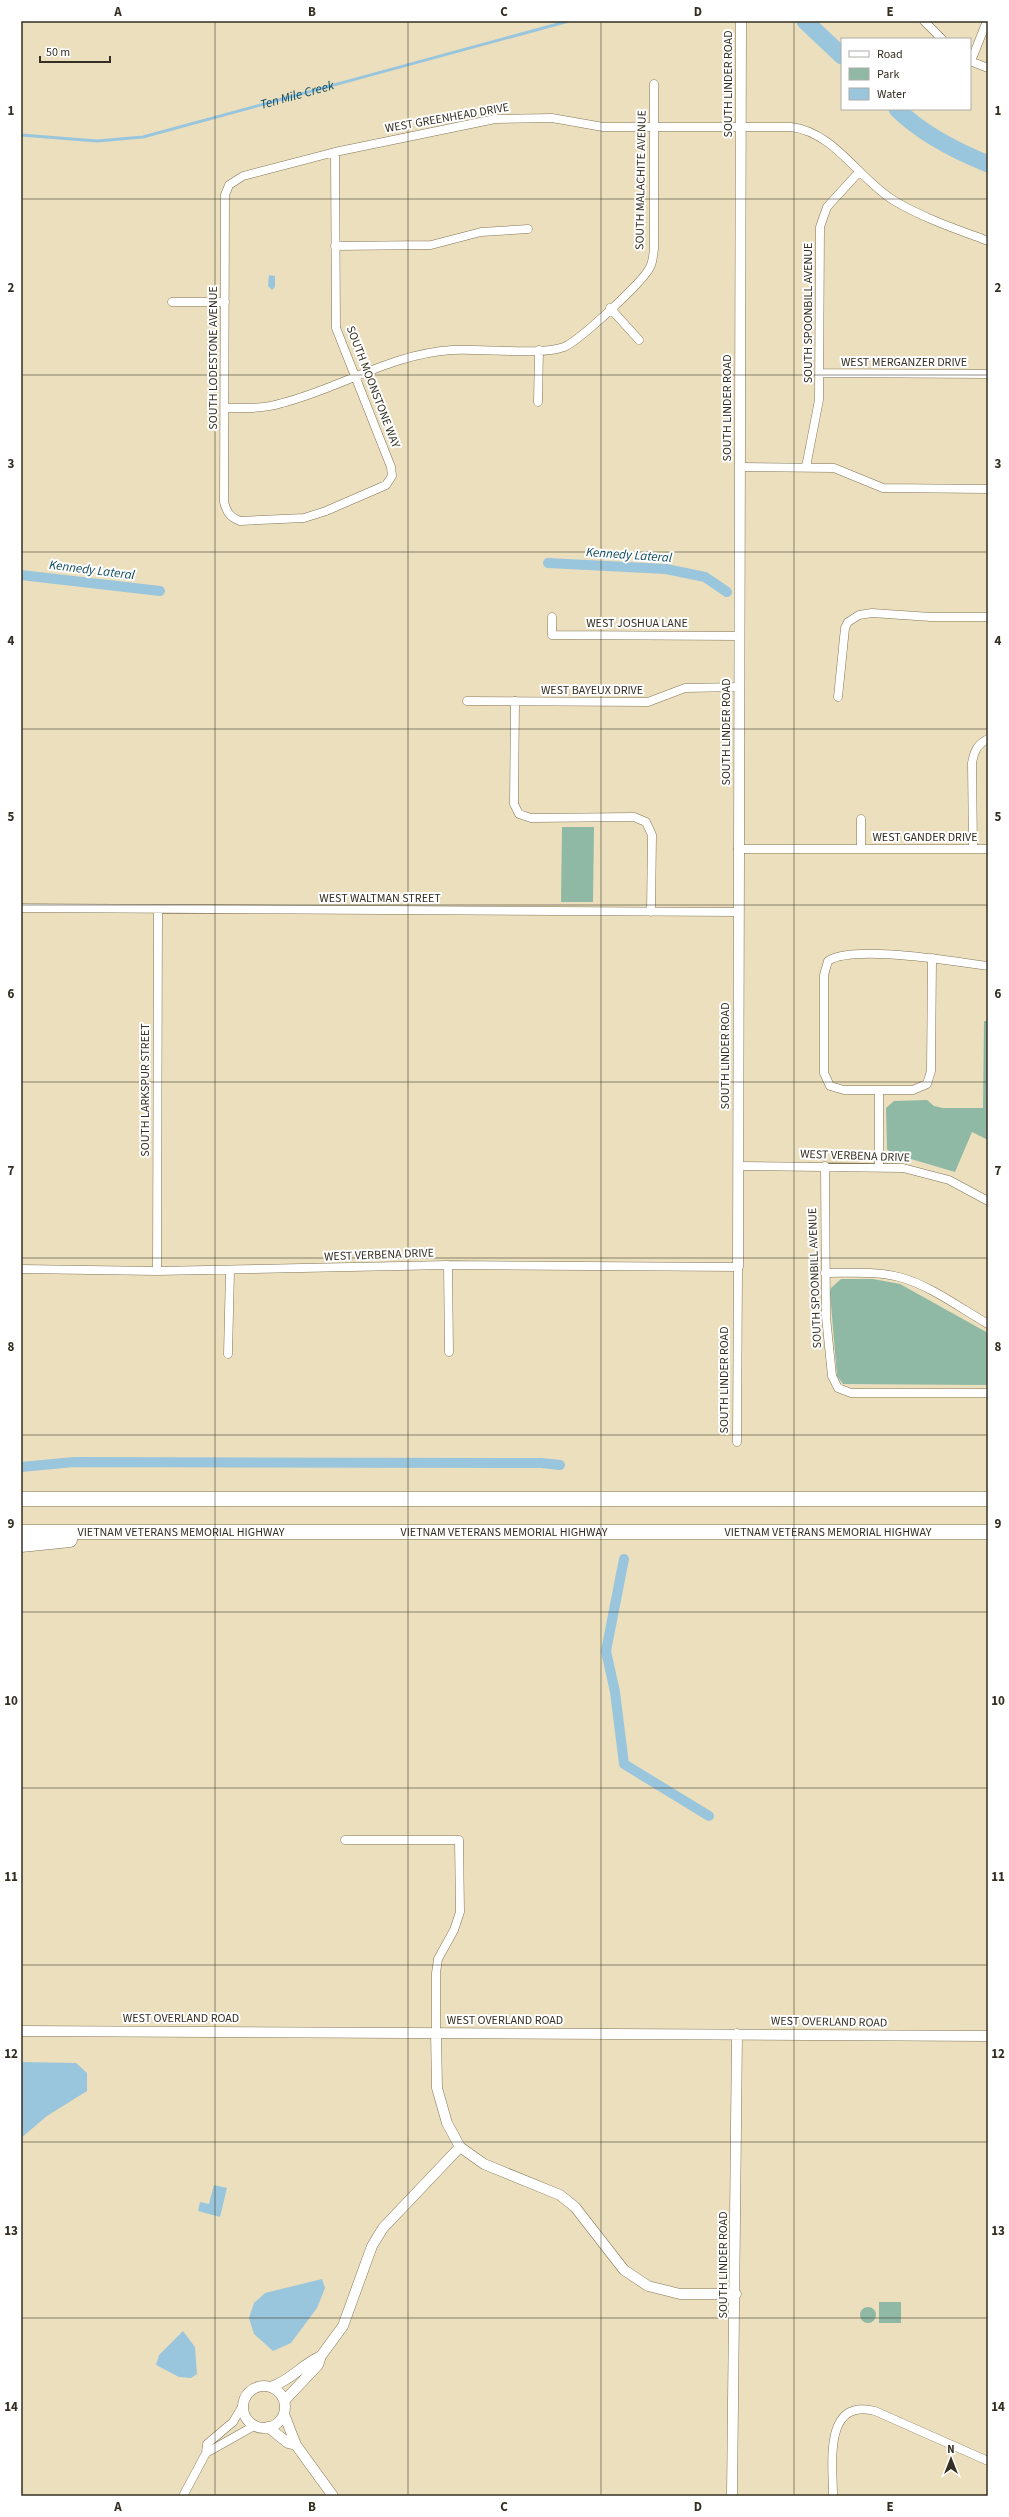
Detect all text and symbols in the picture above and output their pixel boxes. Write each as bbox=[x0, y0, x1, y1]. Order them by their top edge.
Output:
text: A bbox=[113, 3, 122, 21]
text: B bbox=[308, 3, 316, 21]
text: C bbox=[500, 3, 508, 21]
text: D bbox=[694, 3, 702, 21]
text: E bbox=[886, 3, 894, 21]
street label: SOUTH LINDER ROAD bbox=[720, 30, 737, 138]
scale bar bbox=[40, 38, 110, 64]
legend bbox=[841, 38, 971, 110]
text: 50 m bbox=[46, 44, 70, 61]
text: Road bbox=[877, 46, 903, 63]
text: Park bbox=[877, 66, 899, 83]
water label: Ten Mile Creek bbox=[258, 76, 337, 114]
text: Water bbox=[877, 86, 907, 103]
street label: WEST GREENHEAD DRIVE bbox=[384, 99, 510, 137]
text: 1 bbox=[8, 102, 15, 120]
text: 1 bbox=[995, 102, 1002, 120]
street label: SOUTH MALACHITE AVENUE bbox=[631, 110, 651, 250]
street label: SOUTH SPOONBILL AVENUE bbox=[800, 243, 817, 383]
text: 2 bbox=[8, 279, 15, 297]
text: 2 bbox=[995, 279, 1002, 297]
street label: SOUTH LODESTONE AVENUE bbox=[205, 286, 222, 430]
street label: SOUTH MOONSTONE WAY bbox=[342, 324, 404, 451]
street label: SOUTH LINDER ROAD bbox=[719, 354, 736, 462]
street label: WEST MERGANZER DRIVE bbox=[841, 354, 967, 371]
text: 3 bbox=[8, 455, 15, 473]
text: 3 bbox=[995, 455, 1002, 473]
water label: Kennedy Lateral bbox=[585, 543, 673, 567]
water label: Kennedy Lateral bbox=[48, 556, 137, 584]
street label: WEST JOSHUA LANE bbox=[586, 615, 688, 632]
text: 4 bbox=[8, 632, 15, 650]
text: 4 bbox=[995, 632, 1002, 650]
street label: SOUTH LINDER ROAD bbox=[718, 678, 735, 786]
street label: WEST BAYEUX DRIVE bbox=[541, 682, 643, 699]
text: 5 bbox=[8, 808, 15, 826]
text: 5 bbox=[995, 808, 1002, 826]
street label: WEST GANDER DRIVE bbox=[872, 829, 978, 846]
street label: WEST WALTMAN STREET bbox=[319, 890, 441, 907]
text: 6 bbox=[8, 985, 15, 1003]
text: 6 bbox=[995, 985, 1002, 1003]
street label: SOUTH LINDER ROAD bbox=[717, 1002, 734, 1110]
street label: SOUTH LARKSPUR STREET bbox=[137, 1023, 154, 1157]
street label: WEST VERBENA DRIVE bbox=[800, 1146, 910, 1166]
text: 7 bbox=[8, 1162, 15, 1180]
text: 7 bbox=[995, 1162, 1002, 1180]
street label: SOUTH SPOONBILL AVENUE bbox=[804, 1207, 826, 1349]
street label: WEST VERBENA DRIVE bbox=[324, 1245, 434, 1265]
street label: SOUTH LINDER ROAD bbox=[716, 1326, 733, 1434]
text: 8 bbox=[8, 1338, 15, 1356]
text: 8 bbox=[995, 1338, 1002, 1356]
text: 9 bbox=[8, 1515, 15, 1533]
text: 9 bbox=[995, 1515, 1002, 1533]
street label: VIETNAM VETERANS MEMORIAL HIGHWAY bbox=[77, 1524, 285, 1541]
street label: VIETNAM VETERANS MEMORIAL HIGHWAY bbox=[400, 1524, 608, 1541]
street label: VIETNAM VETERANS MEMORIAL HIGHWAY bbox=[724, 1524, 932, 1541]
text: 10 bbox=[4, 1692, 18, 1710]
text: 10 bbox=[991, 1692, 1005, 1710]
text: 11 bbox=[4, 1868, 18, 1886]
text: 11 bbox=[991, 1868, 1005, 1886]
street label: WEST OVERLAND ROAD bbox=[123, 2010, 239, 2027]
street label: WEST OVERLAND ROAD bbox=[447, 2012, 563, 2029]
street label: WEST OVERLAND ROAD bbox=[771, 2012, 887, 2032]
text: 12 bbox=[4, 2045, 18, 2063]
text: 12 bbox=[991, 2045, 1005, 2063]
street label: SOUTH LINDER ROAD bbox=[715, 2211, 732, 2319]
text: 13 bbox=[4, 2222, 18, 2240]
text: 13 bbox=[991, 2222, 1005, 2240]
text: 14 bbox=[4, 2398, 18, 2416]
text: 14 bbox=[991, 2398, 1005, 2416]
north arrow bbox=[931, 2439, 971, 2479]
text: N bbox=[947, 2442, 955, 2457]
text: A bbox=[113, 2498, 122, 2516]
text: B bbox=[308, 2498, 316, 2516]
text: C bbox=[500, 2498, 508, 2516]
text: D bbox=[694, 2498, 702, 2516]
text: E bbox=[886, 2498, 894, 2516]

